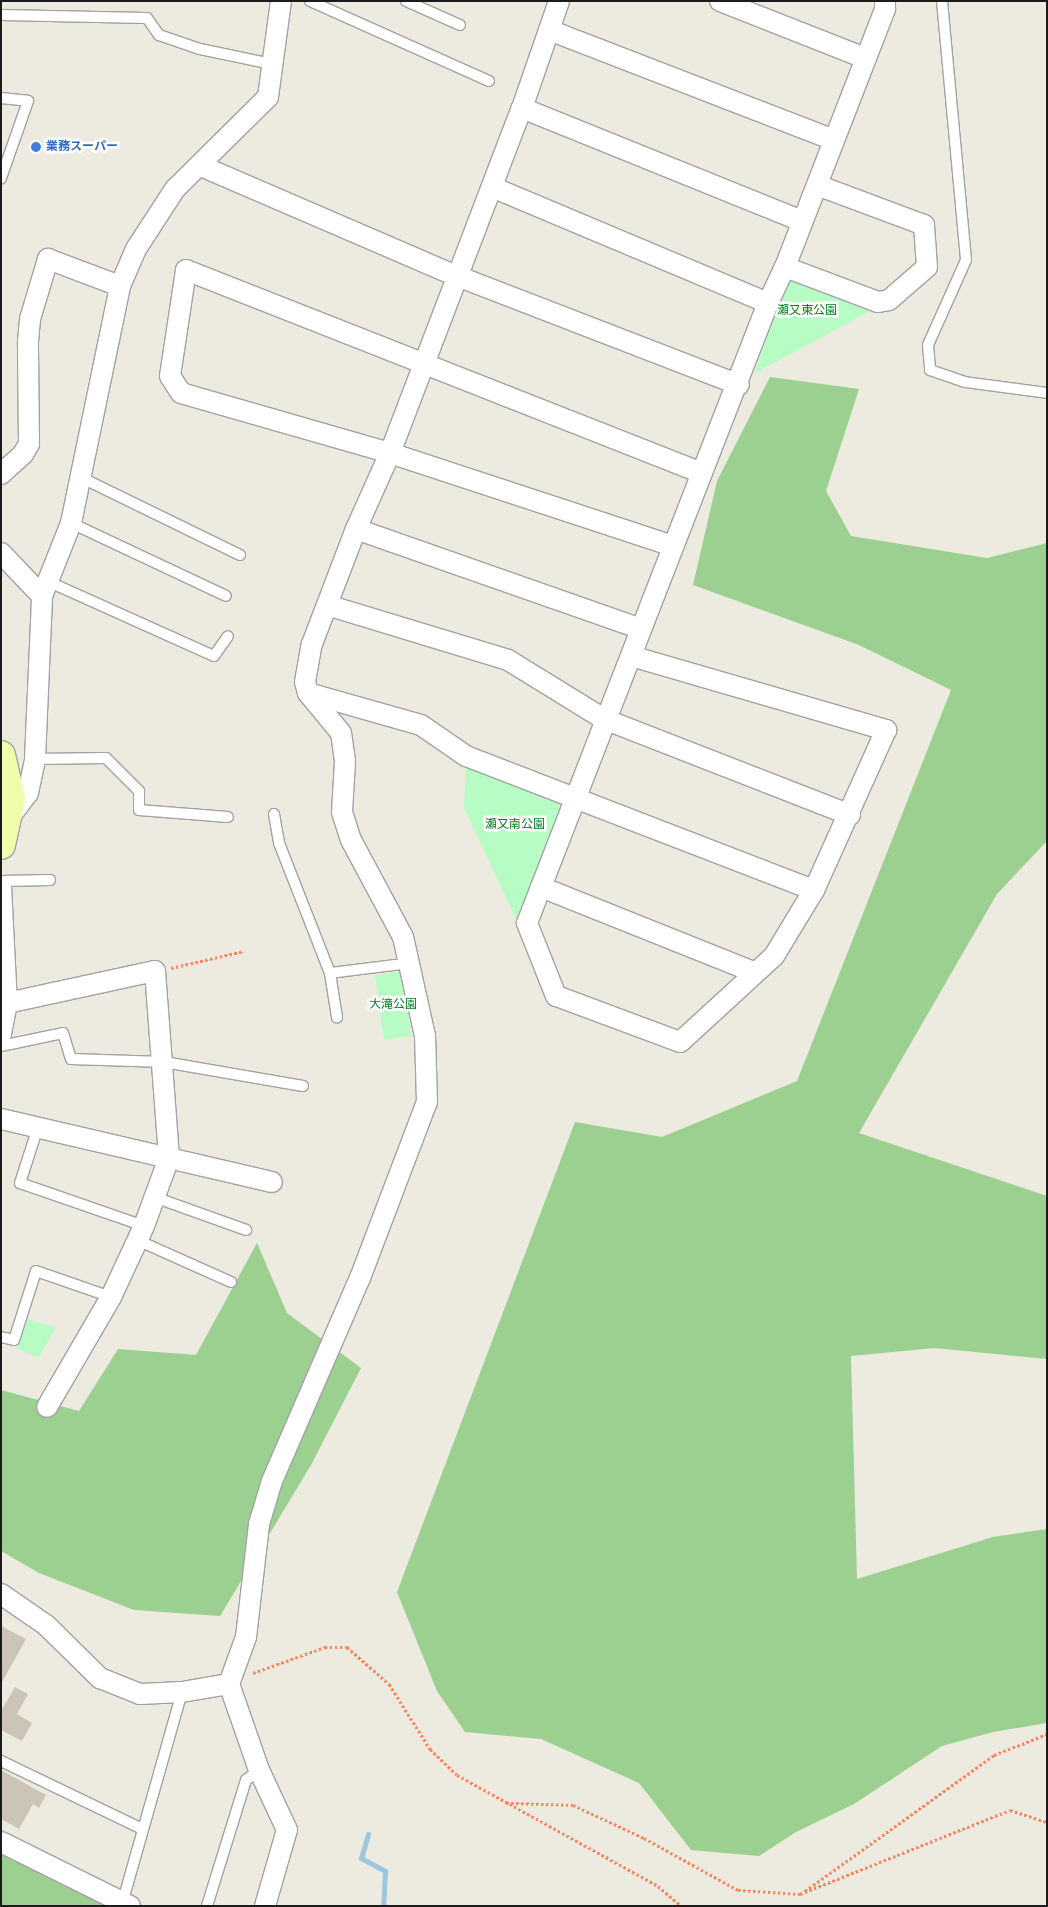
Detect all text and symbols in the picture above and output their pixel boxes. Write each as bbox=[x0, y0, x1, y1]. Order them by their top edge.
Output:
place label: 業務スーパー bbox=[46, 140, 118, 154]
marker: 業務スーパー bbox=[30, 141, 42, 153]
park label: 瀬又東公園 bbox=[777, 304, 837, 318]
park label: 瀬又南公園 bbox=[485, 818, 545, 832]
park label: 大滝公園 bbox=[369, 998, 417, 1012]

